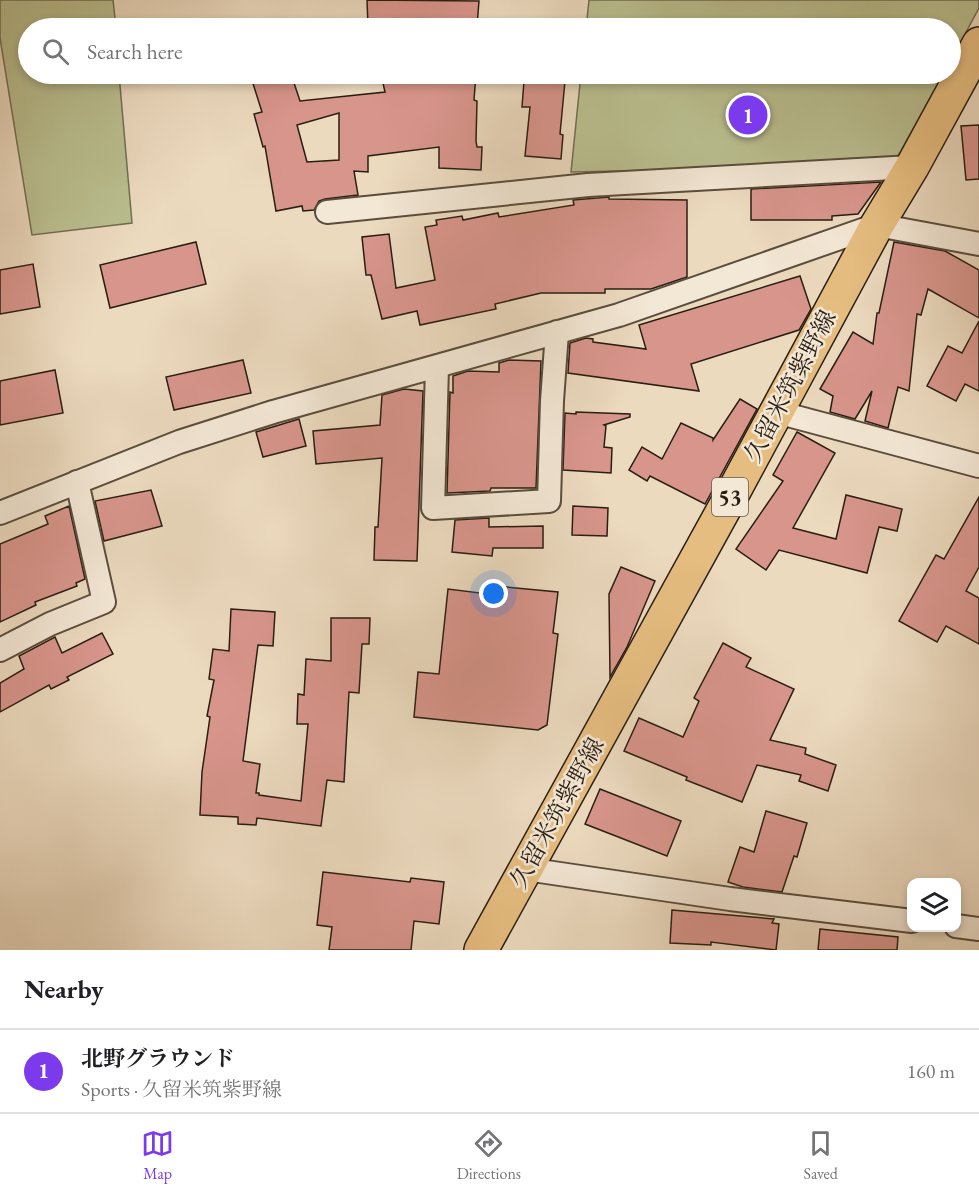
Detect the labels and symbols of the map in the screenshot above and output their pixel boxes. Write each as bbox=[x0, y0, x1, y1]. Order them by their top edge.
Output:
pin: 1 bbox=[728, 92, 768, 138]
street label: 久留米筑紫野線 bbox=[736, 304, 843, 467]
road number: 53 bbox=[712, 478, 748, 516]
your location bbox=[479, 579, 508, 608]
street label: 久留米筑紫野線 bbox=[502, 732, 611, 894]

